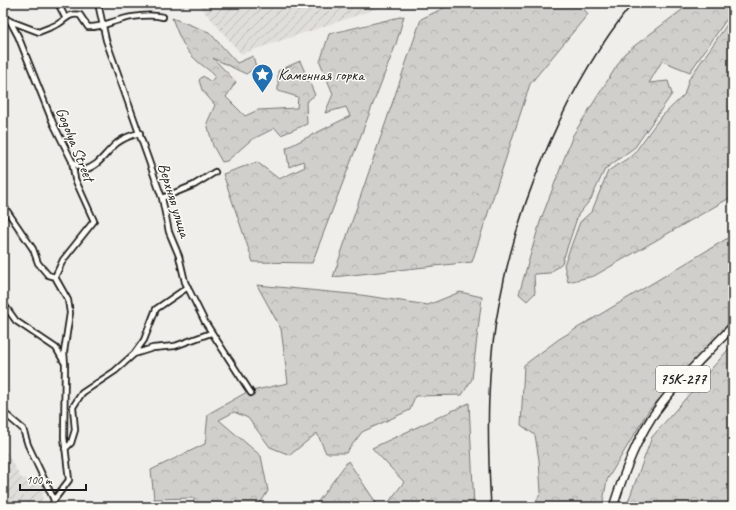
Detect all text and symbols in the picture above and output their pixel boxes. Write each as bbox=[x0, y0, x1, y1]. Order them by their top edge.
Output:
place icon: Каменная горка bbox=[249, 61, 275, 94]
place label: Каменная горка bbox=[278, 65, 365, 85]
street label: Gogolya Street bbox=[51, 104, 100, 187]
street label: Верхняя улица bbox=[153, 161, 195, 241]
road number: 75К-277 bbox=[656, 366, 710, 392]
scale bar bbox=[20, 466, 86, 492]
text: 100 m bbox=[26, 472, 53, 488]

